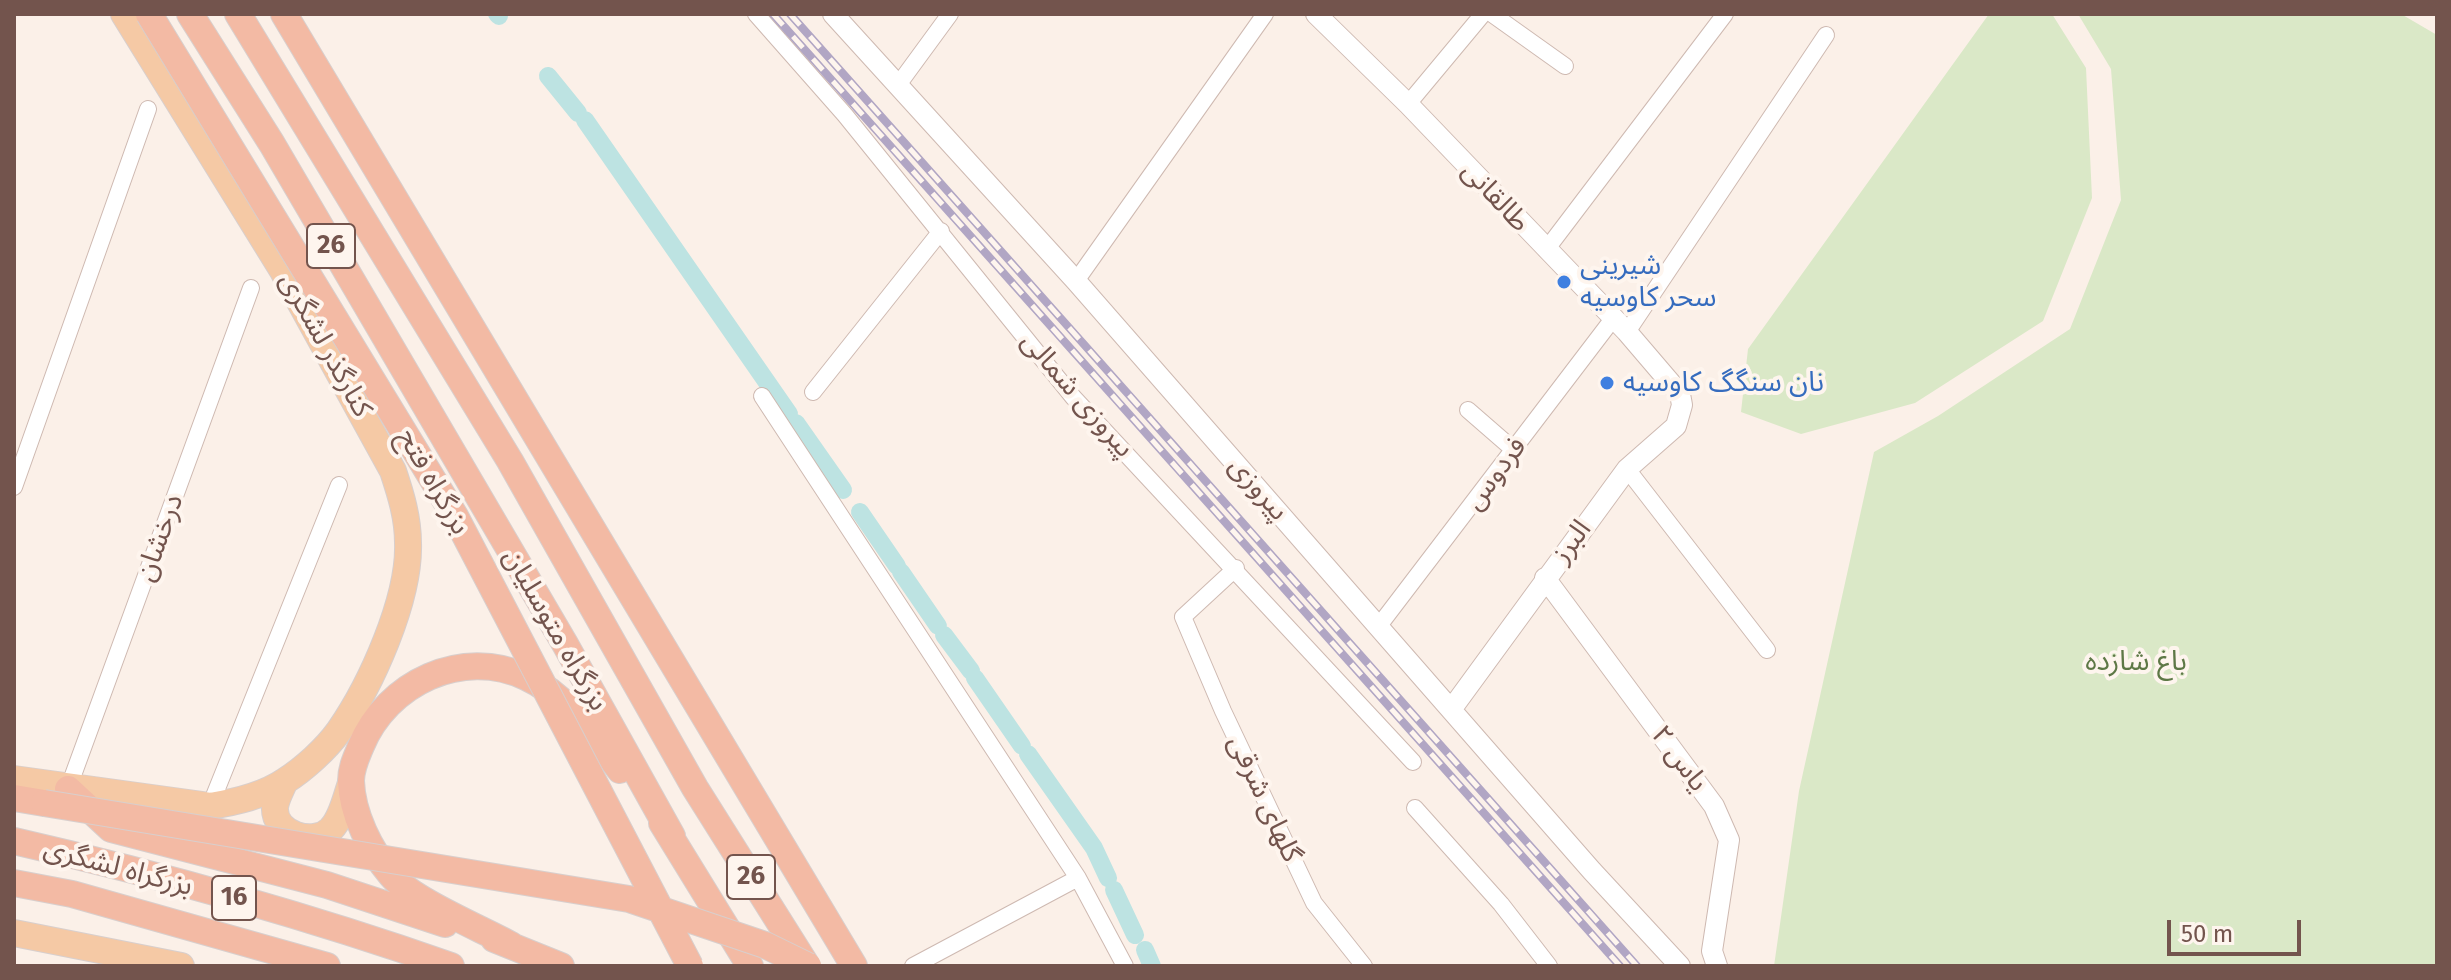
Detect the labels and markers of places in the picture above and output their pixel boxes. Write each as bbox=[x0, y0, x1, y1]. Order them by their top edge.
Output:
place label: شیرینی سحر کاوسیه bbox=[1580, 249, 1716, 315]
marker: شیرینی سحر کاوسیه bbox=[1555, 273, 1573, 291]
place label: نان سنگگ کاوسیه bbox=[1623, 366, 1824, 400]
marker: نان سنگگ کاوسیه bbox=[1598, 374, 1616, 392]

